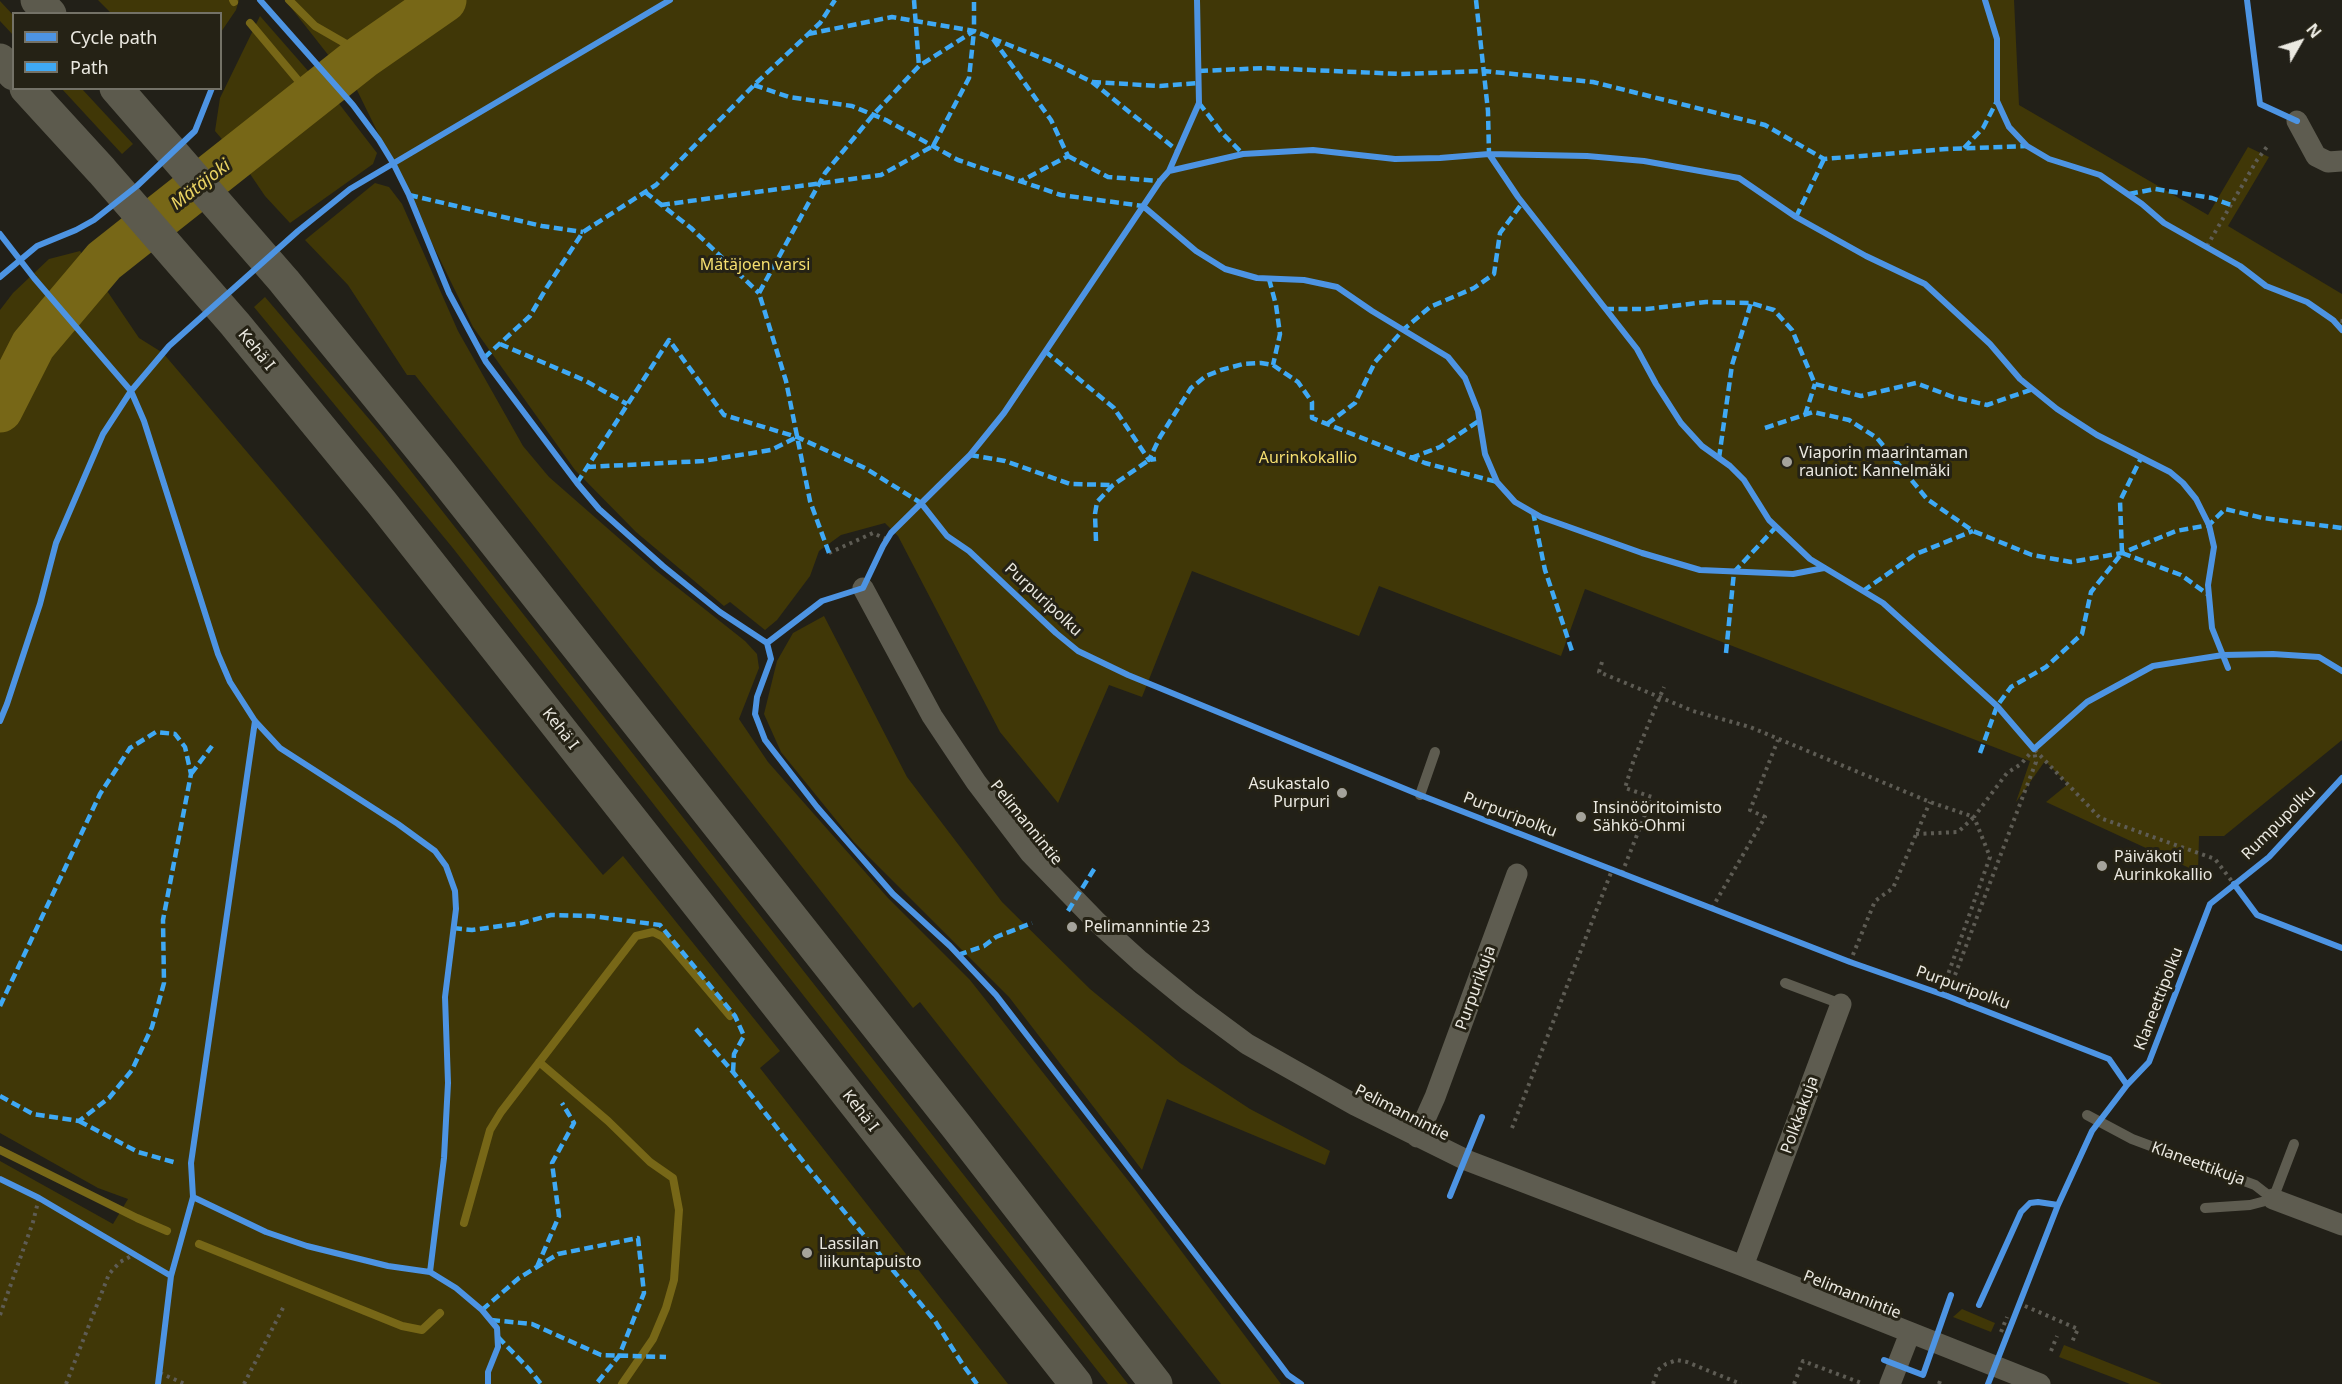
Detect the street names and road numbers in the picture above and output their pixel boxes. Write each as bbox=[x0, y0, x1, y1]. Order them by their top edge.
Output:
street label: Kehä I bbox=[234, 326, 278, 374]
street label: Purpuripolku bbox=[1000, 559, 1086, 641]
street label: Kehä I bbox=[538, 704, 582, 754]
street label: Pelimannintie bbox=[986, 777, 1066, 869]
street label: Rumpupolku bbox=[2238, 782, 2320, 864]
street label: Purpuripolku bbox=[1460, 788, 1560, 842]
street label: Purpurikuja bbox=[1452, 943, 1500, 1033]
street label: Klaneettipolku bbox=[2131, 945, 2187, 1053]
street label: Purpuripolku bbox=[1913, 962, 2013, 1014]
street label: Polkkakuja bbox=[1777, 1074, 1823, 1156]
street label: Pelimannintie bbox=[1351, 1081, 1453, 1145]
street label: Kehä I bbox=[838, 1086, 882, 1136]
street label: Klaneettikuja bbox=[2149, 1138, 2247, 1190]
street label: Pelimannintie bbox=[1800, 1267, 1904, 1323]

